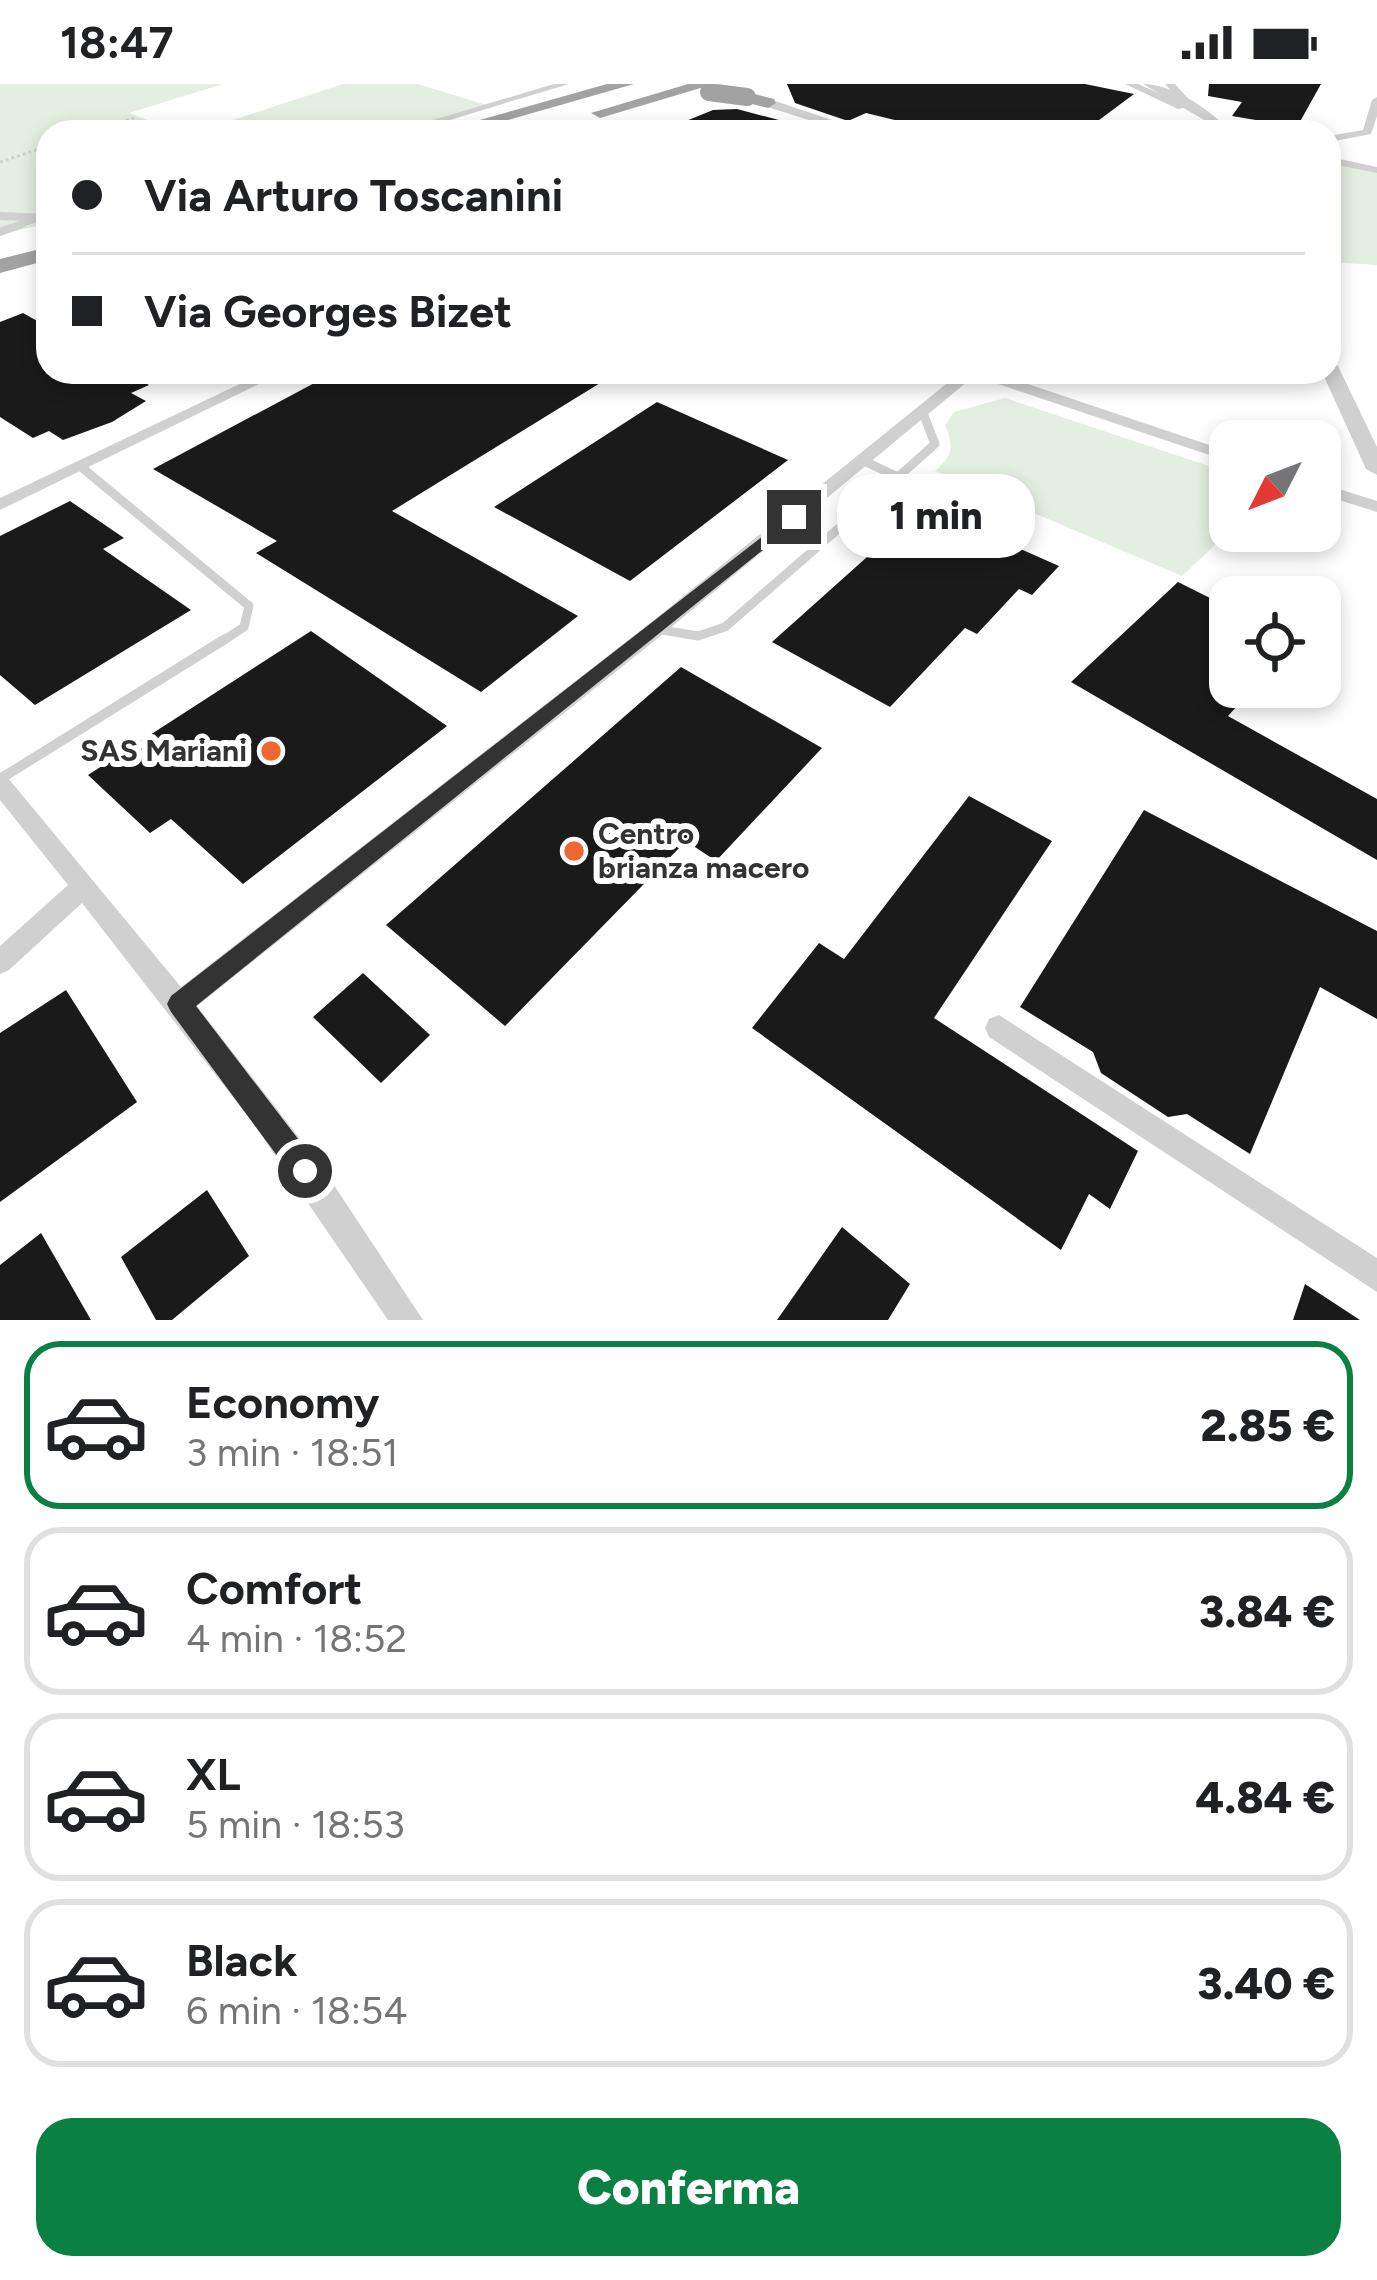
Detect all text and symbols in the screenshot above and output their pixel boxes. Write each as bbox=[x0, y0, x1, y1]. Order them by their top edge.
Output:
text: 18:47 bbox=[60, 15, 174, 69]
text: Via Arturo Toscanini bbox=[144, 168, 563, 222]
text: Via Georges Bizet bbox=[144, 284, 512, 338]
north arrow bbox=[1209, 420, 1341, 552]
map controls bbox=[1209, 420, 1341, 708]
callout: 1 min bbox=[836, 475, 1034, 559]
route end bbox=[767, 490, 821, 544]
text: 1 min bbox=[889, 492, 983, 539]
button: locate bbox=[1209, 576, 1341, 708]
place label: SAS Mariani bbox=[80, 732, 247, 769]
marker: SAS Mariani bbox=[258, 738, 284, 764]
place label: Centro brianza macero bbox=[598, 815, 810, 886]
marker: Centro brianza macero bbox=[561, 838, 587, 864]
route start bbox=[278, 1144, 332, 1198]
icon: car bbox=[42, 1371, 150, 1479]
text: Economy bbox=[186, 1375, 379, 1429]
text: 2.85 € bbox=[1200, 1398, 1335, 1452]
text: 3 min · 18:51 bbox=[186, 1429, 398, 1476]
icon: car bbox=[42, 1557, 150, 1665]
text: Comfort bbox=[186, 1561, 362, 1615]
text: 3.84 € bbox=[1199, 1584, 1335, 1638]
text: 4 min · 18:52 bbox=[186, 1615, 407, 1662]
icon: car bbox=[42, 1743, 150, 1851]
text: XL bbox=[186, 1747, 241, 1801]
text: 4.84 € bbox=[1195, 1770, 1335, 1824]
text: 5 min · 18:53 bbox=[186, 1801, 405, 1848]
icon: car bbox=[42, 1929, 150, 2037]
text: Black bbox=[186, 1933, 297, 1987]
text: 3.40 € bbox=[1197, 1956, 1335, 2010]
text: 6 min · 18:54 bbox=[186, 1987, 407, 2034]
button: Conferma bbox=[36, 2118, 1341, 2256]

